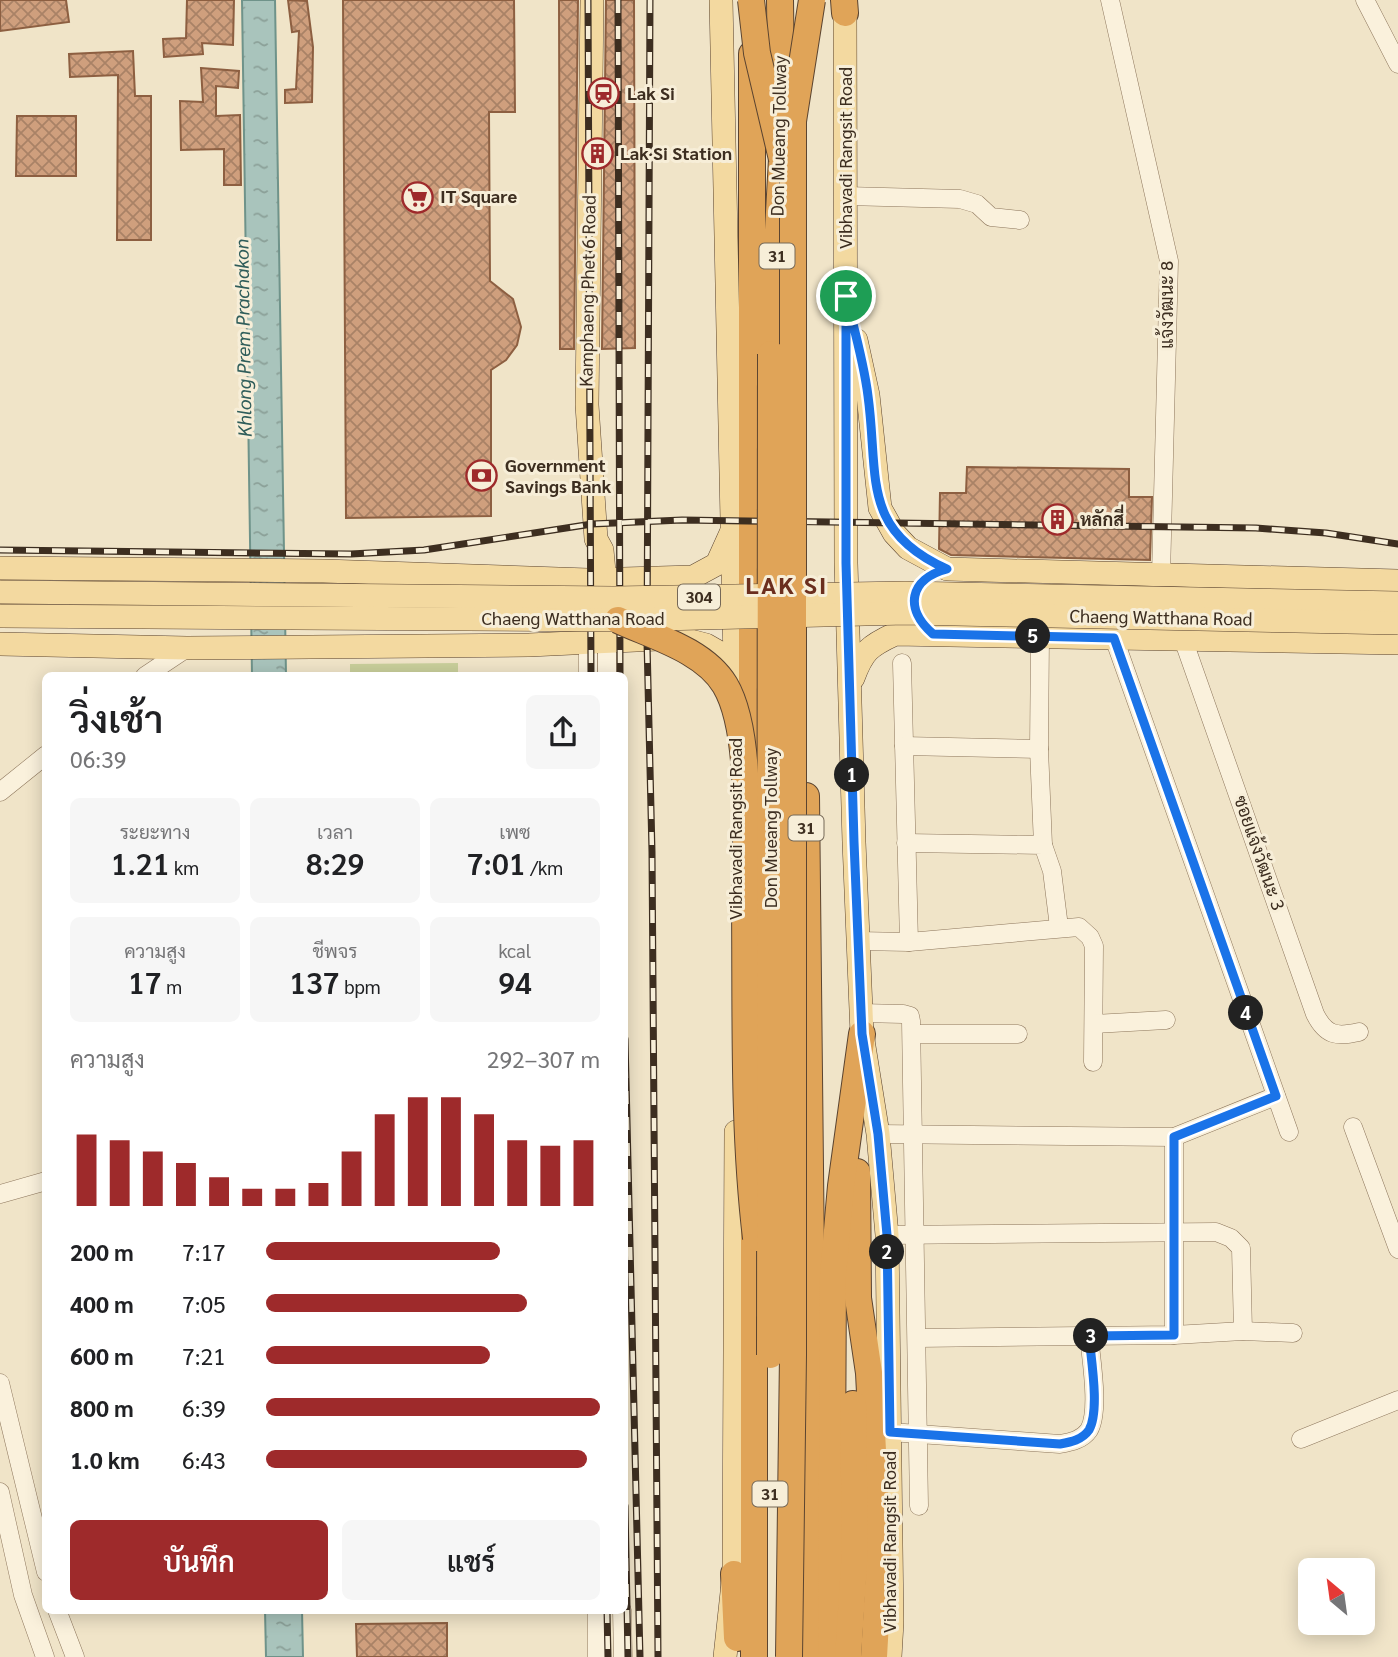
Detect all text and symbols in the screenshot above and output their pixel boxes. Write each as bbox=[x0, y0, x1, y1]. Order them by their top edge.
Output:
street label: Don Mueang Tollway bbox=[765, 55, 790, 217]
street label: Vibhavadi Rangsit Road bbox=[833, 67, 856, 249]
station icon: Lak Si bbox=[587, 77, 621, 111]
place label: Lak Si bbox=[627, 81, 675, 104]
building icon: Lak Si Station bbox=[580, 137, 614, 171]
place label: Lak Si Station bbox=[620, 141, 732, 164]
supermarket icon: IT Square bbox=[400, 180, 434, 214]
place label: IT Square bbox=[440, 184, 517, 207]
street label: Kamphaeng Phet 6 Road bbox=[573, 195, 600, 387]
water label: Khlong Prem Prachakon bbox=[228, 239, 256, 437]
road number: 31 bbox=[760, 244, 794, 268]
street label: แจ้งวัฒนะ 8 bbox=[1154, 261, 1177, 349]
pin bbox=[816, 266, 876, 326]
icon: arrive bbox=[827, 277, 865, 315]
place label: Government Savings Bank bbox=[505, 453, 612, 497]
bank icon: Government Savings Bank bbox=[465, 459, 499, 493]
building icon: หลักสี่ bbox=[1040, 503, 1074, 537]
place label: หลักสี่ bbox=[1080, 504, 1124, 530]
district label: LAK SI bbox=[745, 568, 829, 600]
road number: 304 bbox=[678, 584, 720, 610]
street label: Chaeng Watthana Road bbox=[1069, 603, 1253, 630]
street label: Chaeng Watthana Road bbox=[482, 606, 664, 629]
pin: 5 bbox=[1016, 618, 1050, 654]
text: 5 bbox=[1027, 623, 1038, 647]
text: วิ่งเช้า bbox=[70, 692, 163, 742]
button: share bbox=[526, 695, 600, 769]
street label: Vibhavadi Rangsit Road bbox=[723, 738, 746, 920]
text: 06:39 bbox=[70, 743, 126, 773]
street label: Don Mueang Tollway bbox=[758, 747, 781, 908]
pin: 1 bbox=[834, 758, 870, 792]
text: 1 bbox=[846, 762, 857, 786]
street label: ซอยแจ้งวัฒนะ 3 bbox=[1230, 792, 1291, 913]
road number: 31 bbox=[788, 816, 824, 841]
text: ระยะทาง bbox=[120, 819, 190, 843]
text: เวลา bbox=[317, 819, 353, 843]
text: เพซ bbox=[499, 819, 531, 843]
text: 1.21 bbox=[111, 843, 169, 882]
text: 8:29 bbox=[306, 843, 364, 882]
text: 7:01 bbox=[467, 843, 526, 882]
text: km bbox=[169, 855, 199, 879]
text: /km bbox=[526, 855, 563, 879]
text: ความสูง bbox=[124, 938, 186, 962]
text: ชีพจร bbox=[313, 938, 357, 962]
text: kcal bbox=[499, 938, 531, 962]
text: 17 bbox=[128, 962, 162, 1001]
text: 137 bbox=[289, 962, 340, 1001]
text: 94 bbox=[498, 962, 532, 1001]
text: m bbox=[162, 974, 182, 998]
text: bpm bbox=[340, 974, 381, 998]
pin: 4 bbox=[1228, 996, 1264, 1030]
text: 4 bbox=[1240, 1000, 1251, 1024]
text: ความสูง bbox=[70, 1043, 145, 1073]
text: 292–307 m bbox=[487, 1043, 600, 1073]
pin: 2 bbox=[870, 1234, 904, 1270]
text: 200 m bbox=[70, 1236, 134, 1266]
text: 7:17 bbox=[182, 1236, 226, 1266]
text: 2 bbox=[881, 1239, 892, 1263]
text: 400 m bbox=[70, 1288, 134, 1318]
text: 7:05 bbox=[182, 1288, 226, 1318]
pin: 3 bbox=[1074, 1318, 1108, 1354]
text: 3 bbox=[1085, 1323, 1096, 1347]
text: 600 m bbox=[70, 1340, 134, 1370]
text: 7:21 bbox=[182, 1340, 226, 1370]
text: 800 m bbox=[70, 1392, 134, 1422]
text: 6:39 bbox=[182, 1392, 226, 1422]
text: 1.0 km bbox=[70, 1444, 140, 1474]
text: 6:43 bbox=[182, 1444, 226, 1474]
street label: Vibhavadi Rangsit Road bbox=[877, 1451, 900, 1633]
road number: 31 bbox=[752, 1482, 788, 1506]
button: บันทึก bbox=[70, 1520, 328, 1600]
button: แชร์ bbox=[342, 1520, 600, 1600]
north arrow bbox=[1298, 1558, 1376, 1634]
map controls bbox=[1298, 1558, 1375, 1635]

